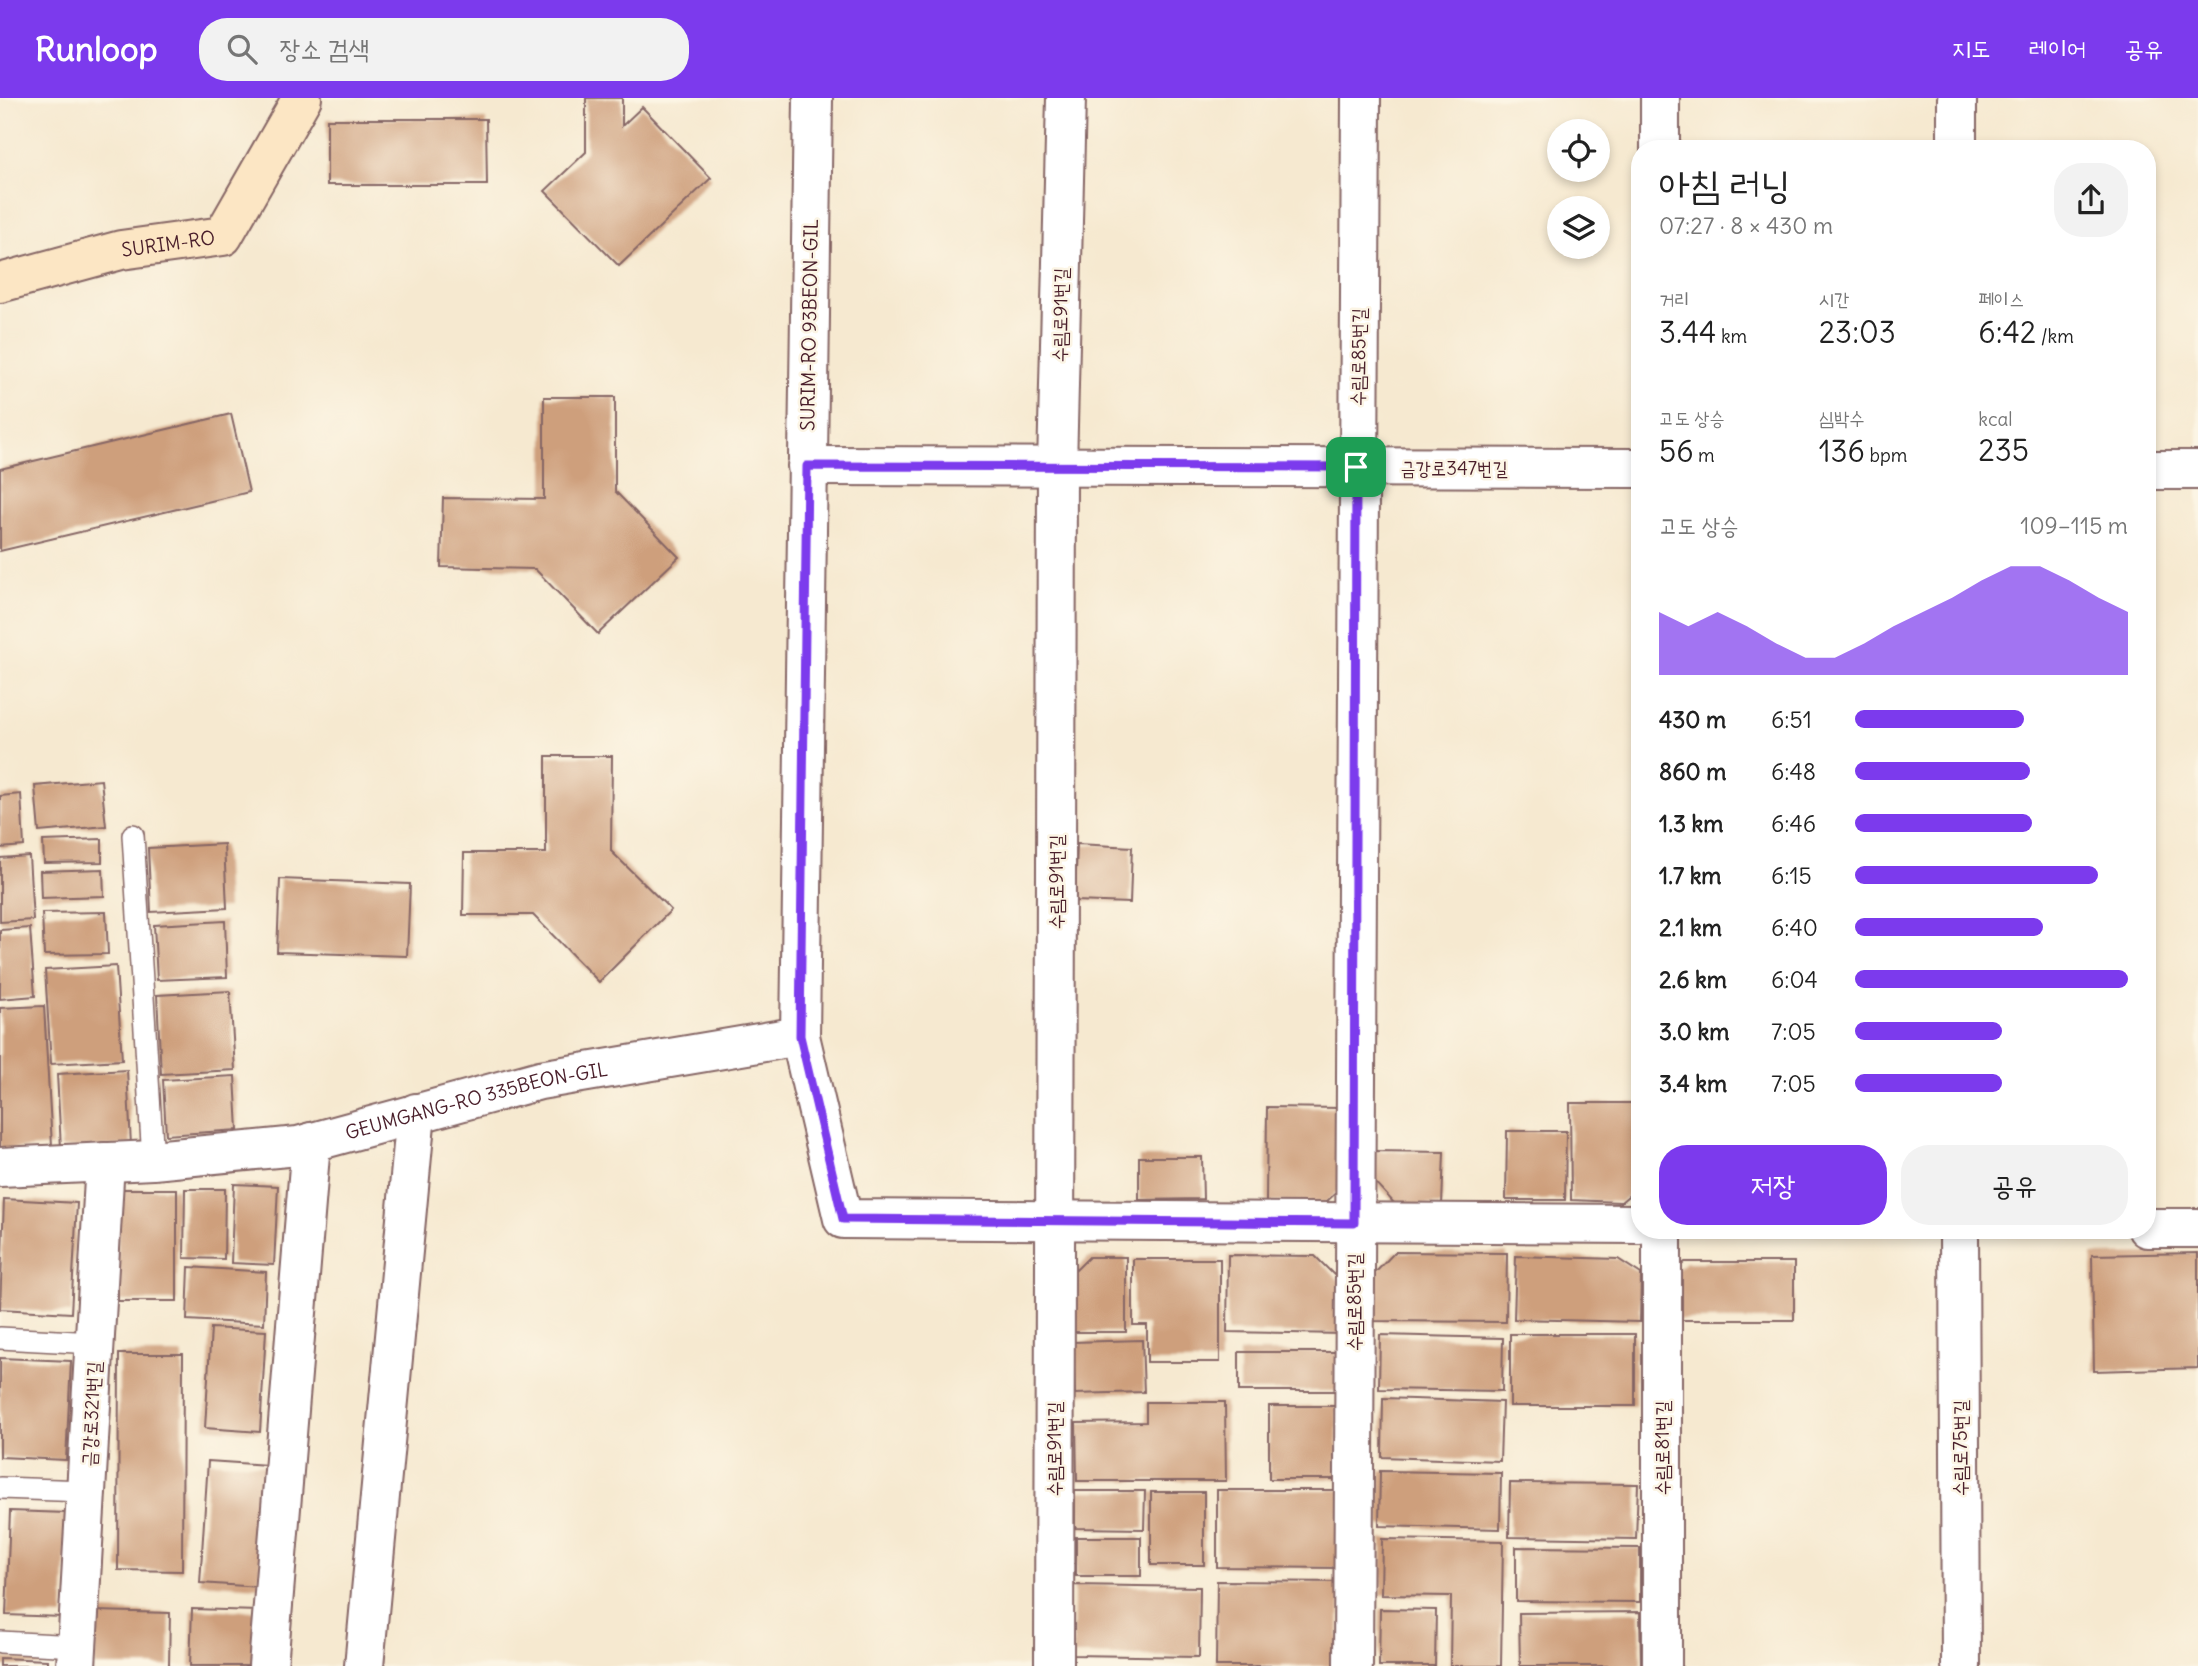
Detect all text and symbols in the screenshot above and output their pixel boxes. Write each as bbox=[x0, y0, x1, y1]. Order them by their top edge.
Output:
search box bbox=[199, 18, 689, 81]
text: Runloop bbox=[35, 28, 157, 70]
icon: search bbox=[223, 30, 261, 68]
text: 장소 검색 bbox=[279, 32, 369, 65]
text: 지도 bbox=[1952, 33, 1990, 63]
text: 레이어 bbox=[2028, 33, 2086, 63]
text: 공유 bbox=[2124, 33, 2163, 63]
map controls bbox=[1547, 119, 1610, 259]
button: locate bbox=[1547, 119, 1610, 182]
text: 아침 러닝 bbox=[1659, 161, 1790, 208]
button: share bbox=[2054, 163, 2128, 237]
button: layers bbox=[1547, 196, 1610, 259]
text: 07:27 · 8 × 430 m bbox=[1659, 211, 1833, 240]
street label: SURIM-RO 93BEON-GIL bbox=[795, 219, 823, 431]
street label: SURIM-RO bbox=[120, 225, 216, 262]
street label: 수림로91번길 bbox=[1047, 267, 1073, 363]
text: 거리 bbox=[1659, 287, 1690, 311]
text: 시간 bbox=[1819, 287, 1849, 311]
text: 페이스 bbox=[1978, 287, 2024, 311]
street label: 수림로85번길 bbox=[1345, 308, 1371, 406]
text: 3.44 bbox=[1659, 313, 1716, 351]
text: 23:03 bbox=[1819, 313, 1896, 351]
text: 6:42 bbox=[1978, 313, 2036, 351]
text: km bbox=[1716, 324, 1747, 348]
text: /km bbox=[2036, 324, 2074, 348]
text: 고도 상승 bbox=[1659, 406, 1725, 430]
text: 심박수 bbox=[1819, 406, 1865, 430]
text: kcal bbox=[1978, 407, 2013, 431]
text: 235 bbox=[1978, 431, 2029, 469]
text: 56 bbox=[1659, 432, 1694, 470]
text: 136 bbox=[1819, 432, 1865, 470]
pin bbox=[1326, 437, 1386, 497]
text: m bbox=[1694, 443, 1715, 467]
text: bpm bbox=[1865, 443, 1907, 467]
icon: arrive bbox=[1337, 448, 1375, 486]
street label: 금강로347번길 bbox=[1400, 456, 1508, 480]
text: 고도 상승 bbox=[1659, 511, 1739, 540]
text: 109–115 m bbox=[2020, 511, 2128, 540]
text: 430 m bbox=[1659, 705, 1726, 734]
text: 6:51 bbox=[1771, 705, 1812, 734]
text: 860 m bbox=[1659, 757, 1726, 786]
text: 6:48 bbox=[1771, 757, 1816, 786]
text: 1.3 km bbox=[1659, 809, 1723, 838]
text: 6:46 bbox=[1771, 809, 1816, 838]
street label: 수림로91번길 bbox=[1044, 835, 1068, 929]
text: 1.7 km bbox=[1659, 861, 1722, 890]
text: 6:15 bbox=[1771, 861, 1812, 890]
text: 2.1 km bbox=[1659, 913, 1722, 942]
text: 6:40 bbox=[1771, 913, 1818, 942]
text: 2.6 km bbox=[1659, 965, 1727, 994]
text: 6:04 bbox=[1771, 965, 1818, 994]
text: 3.0 km bbox=[1659, 1017, 1729, 1046]
text: 7:05 bbox=[1771, 1017, 1816, 1046]
street label: GEUMGANG-RO 335BEON-GIL bbox=[342, 1057, 609, 1145]
text: 3.4 km bbox=[1659, 1069, 1727, 1098]
text: 7:05 bbox=[1771, 1069, 1816, 1098]
button: 저장 bbox=[1659, 1145, 1887, 1225]
button: 공유 bbox=[1901, 1145, 2128, 1225]
street label: 수림로85번길 bbox=[1342, 1253, 1366, 1351]
street label: 금강로321번길 bbox=[76, 1361, 106, 1467]
street label: 수림로75번길 bbox=[1948, 1400, 1972, 1496]
street label: 수림로81번길 bbox=[1650, 1401, 1674, 1495]
street label: 수림로91번길 bbox=[1042, 1402, 1066, 1496]

